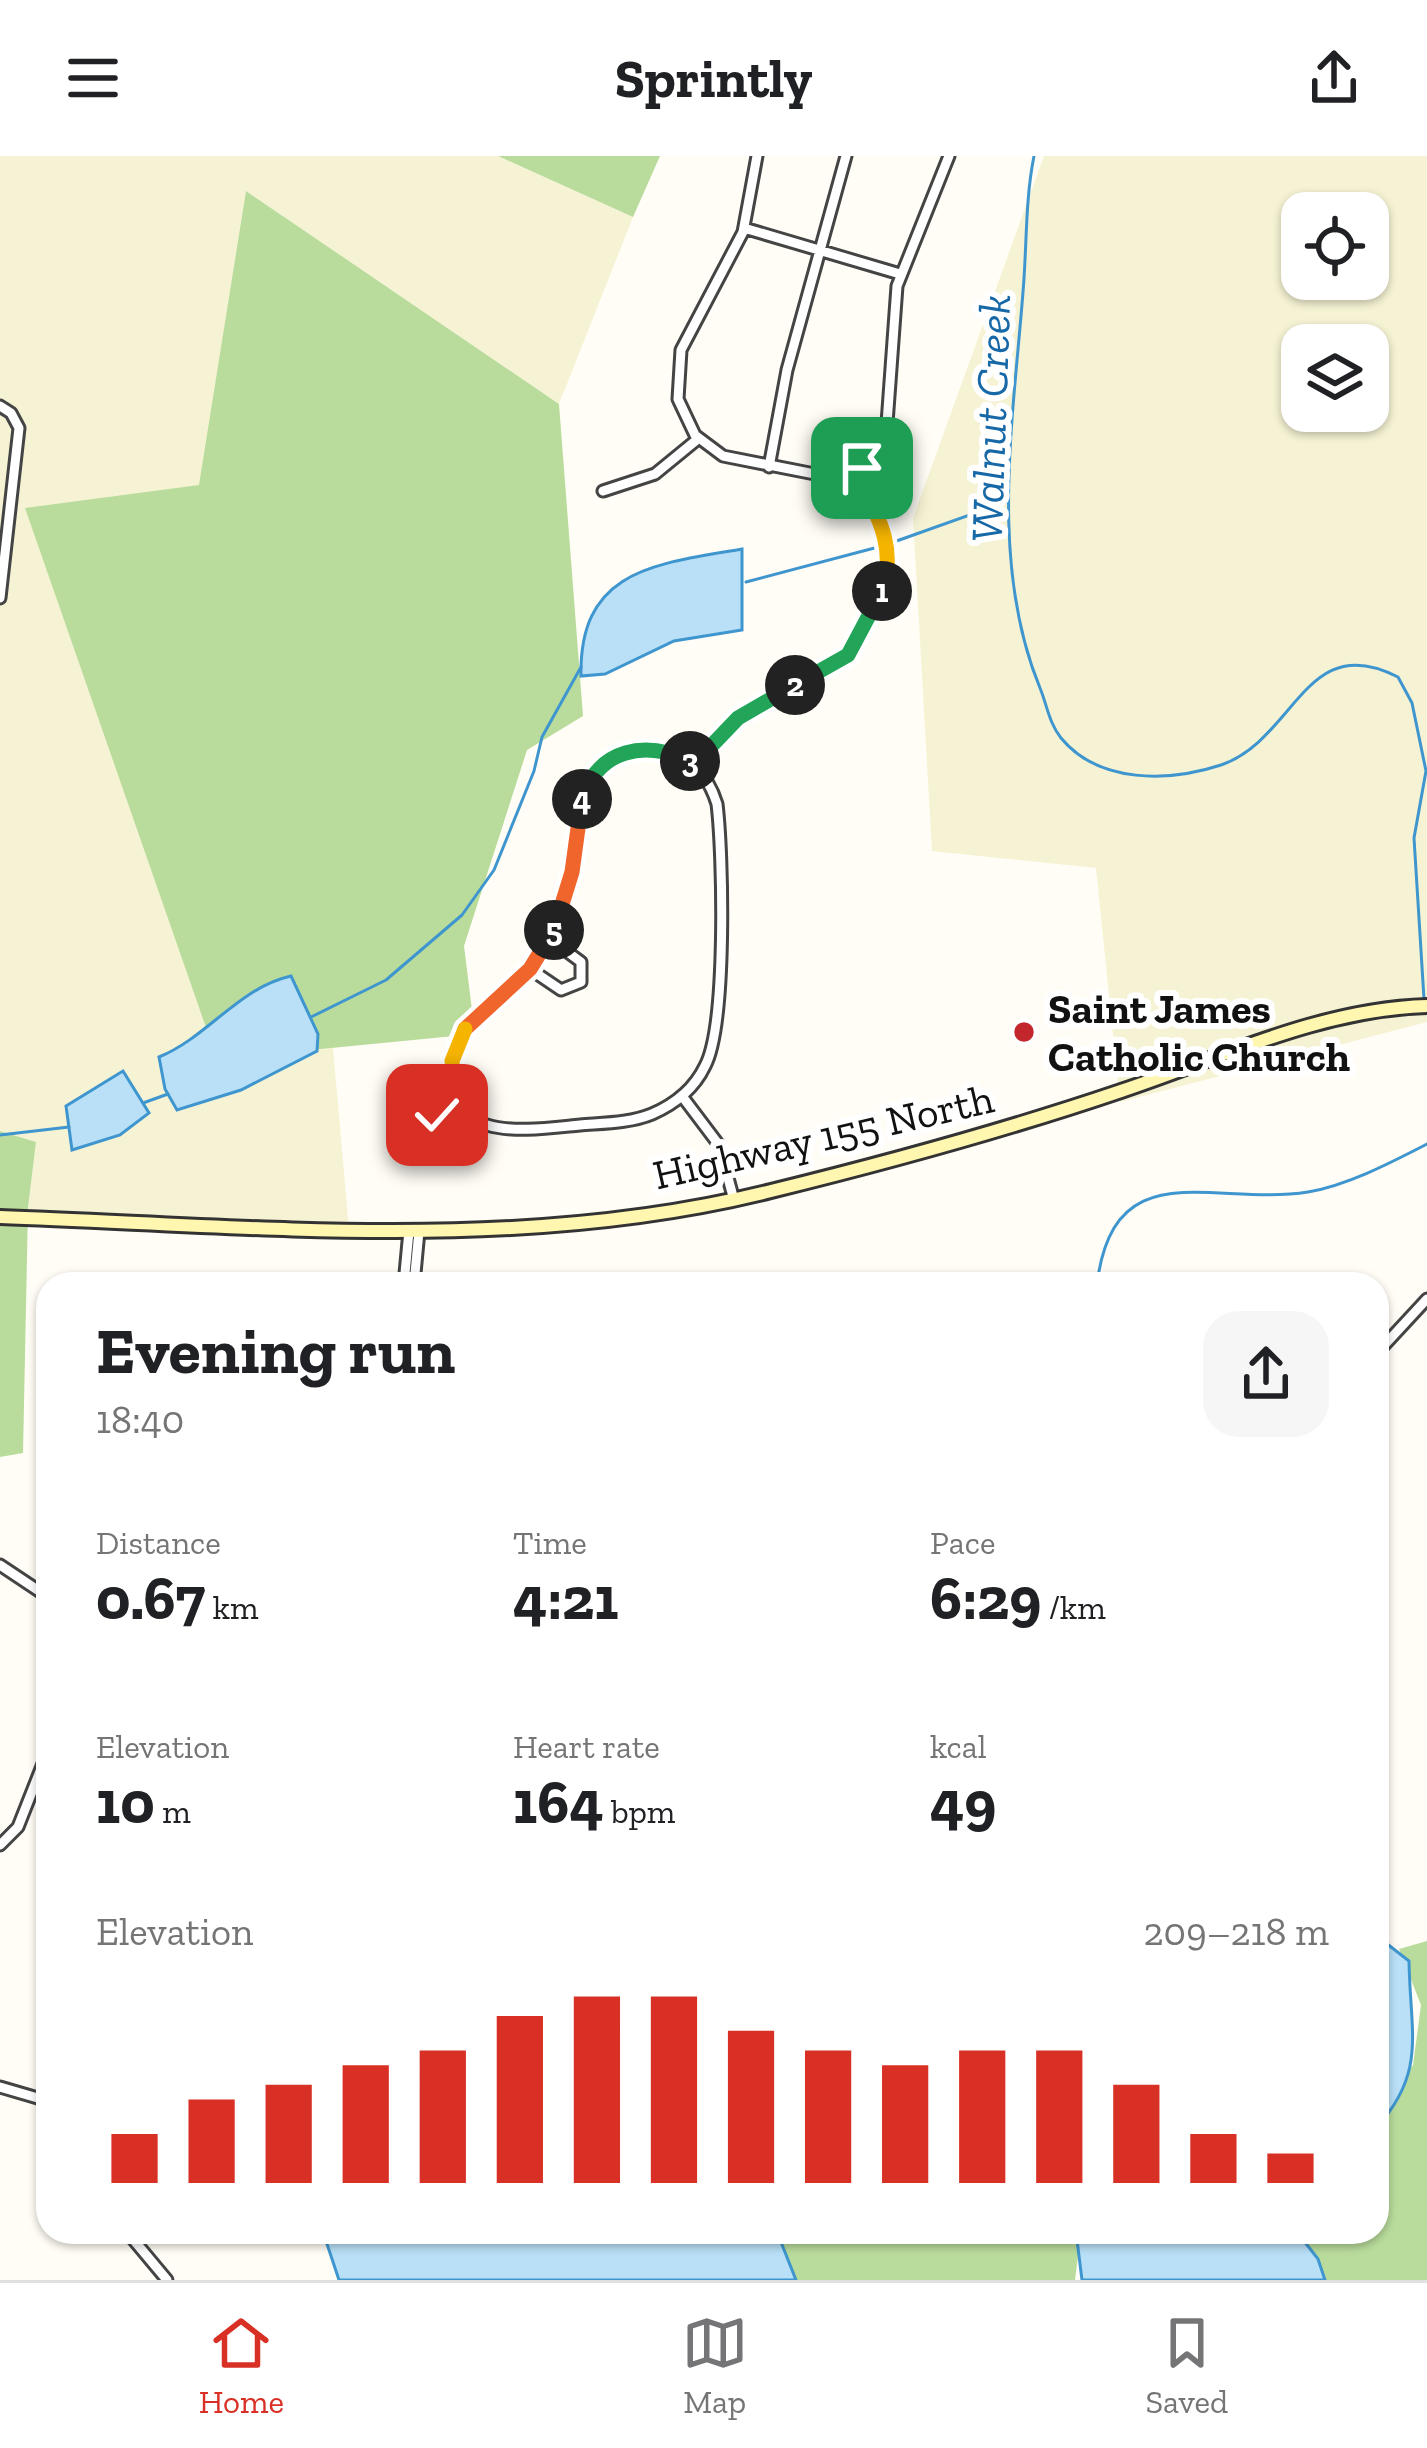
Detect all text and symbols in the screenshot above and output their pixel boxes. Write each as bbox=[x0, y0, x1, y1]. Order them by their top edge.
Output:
icon: menu bbox=[60, 45, 126, 111]
icon: share bbox=[1301, 45, 1367, 111]
text: Sprintly bbox=[615, 46, 812, 111]
map controls bbox=[1281, 192, 1389, 432]
button: locate bbox=[1281, 192, 1389, 300]
water label: Walnut Creek bbox=[960, 293, 1022, 543]
button: layers bbox=[1281, 324, 1389, 432]
pin bbox=[811, 417, 913, 519]
icon: arrive bbox=[829, 435, 895, 501]
pin: 1 bbox=[852, 561, 912, 621]
text: 1 bbox=[875, 571, 889, 610]
pin: 2 bbox=[765, 655, 825, 715]
text: 2 bbox=[786, 665, 804, 704]
pin: 3 bbox=[660, 731, 720, 791]
text: 3 bbox=[681, 741, 699, 780]
pin: 4 bbox=[552, 769, 612, 829]
text: 4 bbox=[573, 779, 591, 818]
pin: 5 bbox=[524, 900, 584, 960]
text: 5 bbox=[545, 910, 563, 949]
place label: Saint James Catholic Church bbox=[1048, 983, 1350, 1082]
marker: Saint James Catholic Church bbox=[1011, 1019, 1037, 1045]
pin bbox=[386, 1064, 488, 1166]
street label: Highway 155 North bbox=[648, 1072, 999, 1200]
icon: check bbox=[404, 1082, 470, 1148]
text: Evening run bbox=[96, 1311, 455, 1390]
button: share bbox=[1203, 1311, 1329, 1437]
text: 18:40 bbox=[96, 1396, 184, 1443]
text: Distance bbox=[96, 1523, 221, 1562]
text: Time bbox=[513, 1523, 587, 1562]
text: Pace bbox=[930, 1523, 995, 1562]
text: 0.67 bbox=[96, 1562, 205, 1634]
text: 4:21 bbox=[513, 1562, 619, 1634]
text: 6:29 bbox=[930, 1562, 1041, 1634]
text: km bbox=[205, 1588, 258, 1627]
text: /km bbox=[1041, 1588, 1106, 1627]
text: Elevation bbox=[96, 1727, 229, 1766]
text: Heart rate bbox=[513, 1727, 660, 1766]
text: kcal bbox=[930, 1727, 987, 1766]
text: 10 bbox=[96, 1766, 155, 1838]
text: 164 bbox=[513, 1766, 604, 1838]
text: 49 bbox=[930, 1766, 996, 1838]
text: m bbox=[155, 1792, 191, 1831]
text: bpm bbox=[604, 1792, 675, 1831]
text: Elevation bbox=[96, 1908, 253, 1955]
text: 209–218 m bbox=[1143, 1908, 1329, 1955]
tab: Home bbox=[199, 2310, 284, 2421]
tab: Map bbox=[682, 2310, 748, 2421]
tab: Saved bbox=[1145, 2310, 1228, 2421]

